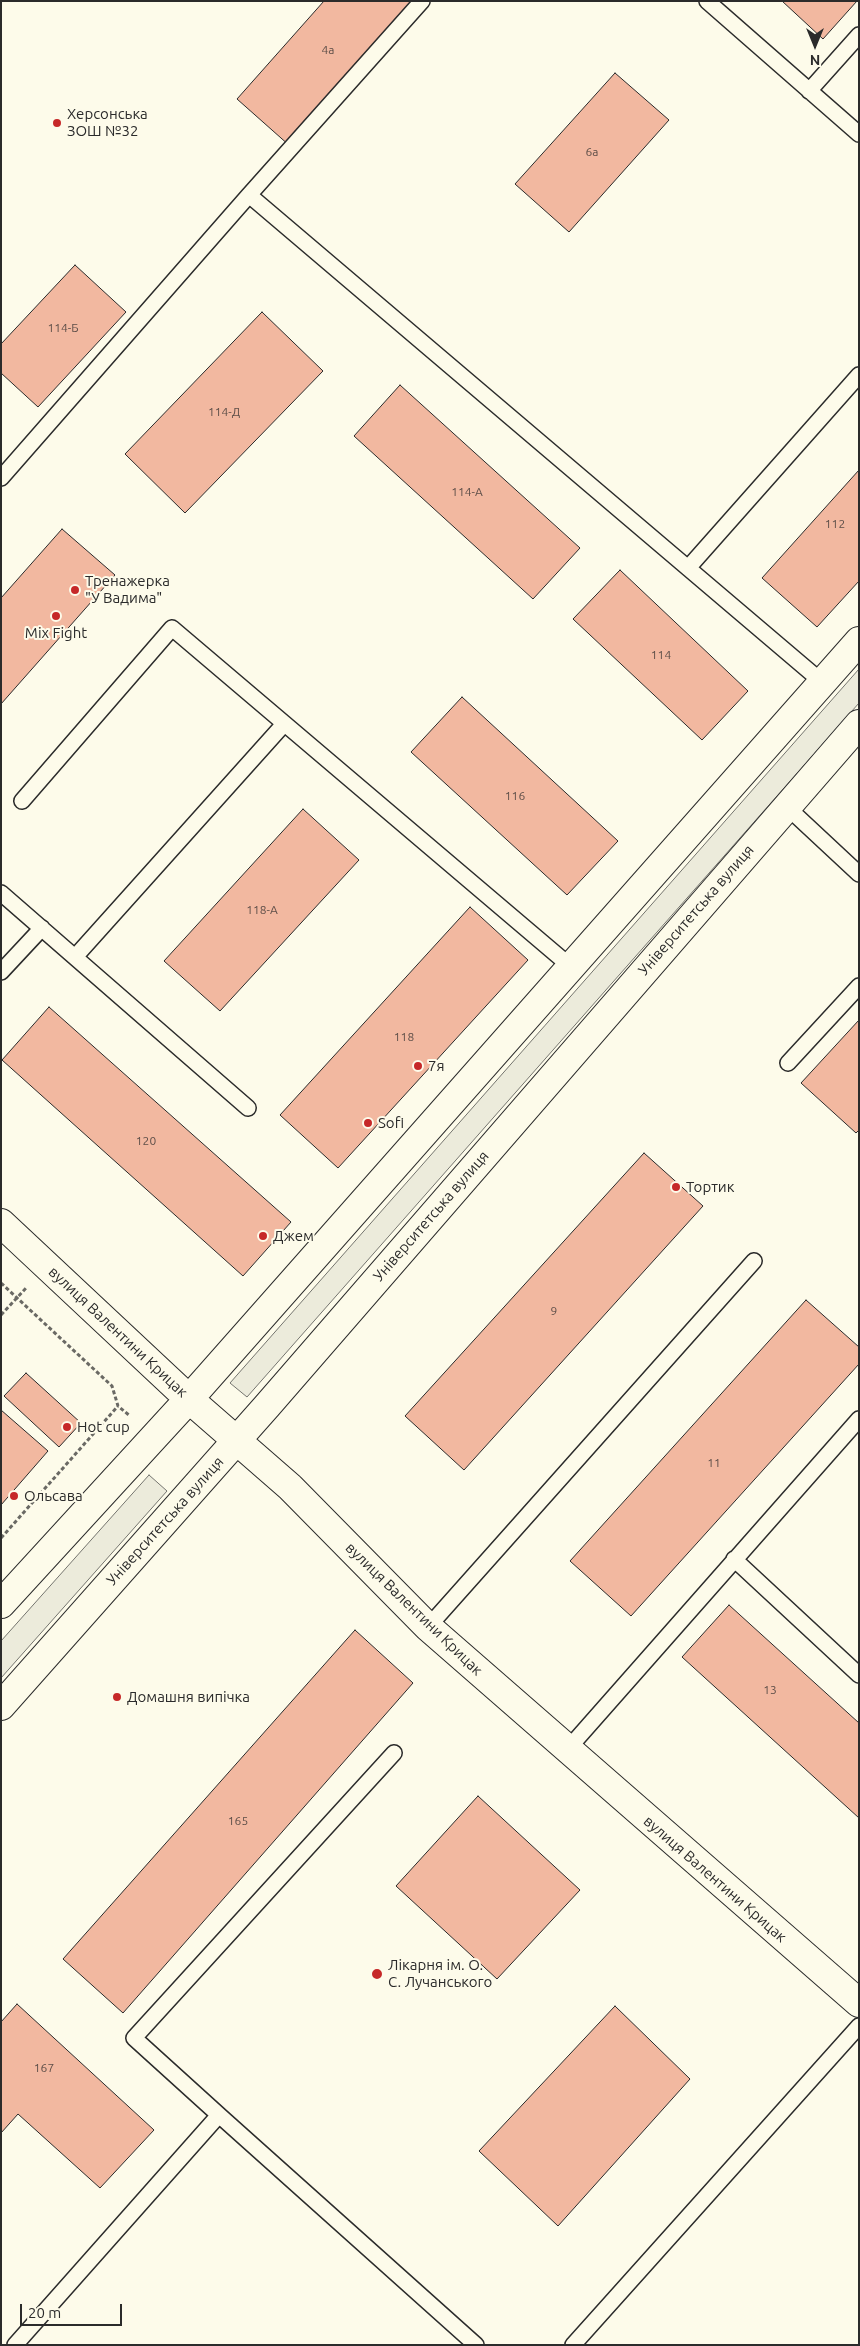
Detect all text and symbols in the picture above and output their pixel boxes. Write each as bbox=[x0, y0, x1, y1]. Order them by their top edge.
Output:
north arrow bbox=[790, 20, 840, 70]
house number: 4а bbox=[322, 43, 334, 57]
text: N bbox=[810, 52, 820, 68]
place label: Херсонська ЗОШ №32 bbox=[67, 105, 148, 140]
marker: Херсонська ЗОШ №32 bbox=[51, 117, 63, 129]
house number: 6а bbox=[586, 145, 598, 159]
house number: 114-Б bbox=[47, 321, 79, 335]
house number: 114-Д bbox=[208, 405, 240, 419]
house number: 114-А bbox=[451, 485, 483, 499]
house number: 112 bbox=[825, 517, 845, 531]
place label: Тренажерка "У Вадима" bbox=[85, 572, 170, 607]
marker: Тренажерка "У Вадима" bbox=[69, 584, 81, 596]
marker: Mix Fight bbox=[50, 610, 62, 622]
place label: Mix Fight bbox=[25, 624, 87, 642]
house number: 114 bbox=[651, 648, 671, 662]
house number: 116 bbox=[505, 789, 525, 803]
street label: Університетська вулиця bbox=[634, 841, 758, 979]
house number: 118-А bbox=[246, 903, 278, 917]
house number: 118 bbox=[394, 1030, 414, 1044]
place label: 7я bbox=[428, 1057, 445, 1075]
marker: 7я bbox=[412, 1060, 424, 1072]
place label: Sofi bbox=[378, 1114, 404, 1132]
marker: Sofi bbox=[362, 1117, 374, 1129]
house number: 120 bbox=[136, 1134, 156, 1148]
street label: Університетська вулиця bbox=[369, 1147, 493, 1285]
place label: Тортик bbox=[686, 1178, 734, 1196]
marker: Тортик bbox=[670, 1181, 682, 1193]
place label: Джем bbox=[273, 1227, 314, 1245]
marker: Джем bbox=[257, 1230, 269, 1242]
street label: вулиця Валентини Крицак bbox=[45, 1263, 191, 1401]
house number: 9 bbox=[551, 1304, 557, 1318]
place label: Hot cup bbox=[77, 1418, 130, 1436]
marker: Hot cup bbox=[61, 1421, 73, 1433]
street label: Університетська вулиця bbox=[103, 1453, 227, 1589]
house number: 11 bbox=[707, 1456, 721, 1470]
place label: Ольсава bbox=[24, 1487, 83, 1505]
marker: Ольсава bbox=[8, 1490, 20, 1502]
street label: вулиця Валентини Крицак bbox=[342, 1539, 486, 1679]
house number: 13 bbox=[763, 1683, 777, 1697]
place label: Домашня випічка bbox=[127, 1688, 250, 1706]
marker: Домашня випічка bbox=[111, 1691, 123, 1703]
street label: вулиця Валентини Крицак bbox=[640, 1812, 790, 1946]
house number: 165 bbox=[228, 1814, 248, 1828]
place label: Лікарня ім. О. С. Лучанського bbox=[388, 1956, 492, 1991]
marker: Лікарня ім. О. С. Лучанського bbox=[370, 1967, 384, 1981]
house number: 167 bbox=[34, 2061, 54, 2075]
scale bar bbox=[22, 2294, 125, 2326]
text: 20 m bbox=[28, 2304, 61, 2321]

